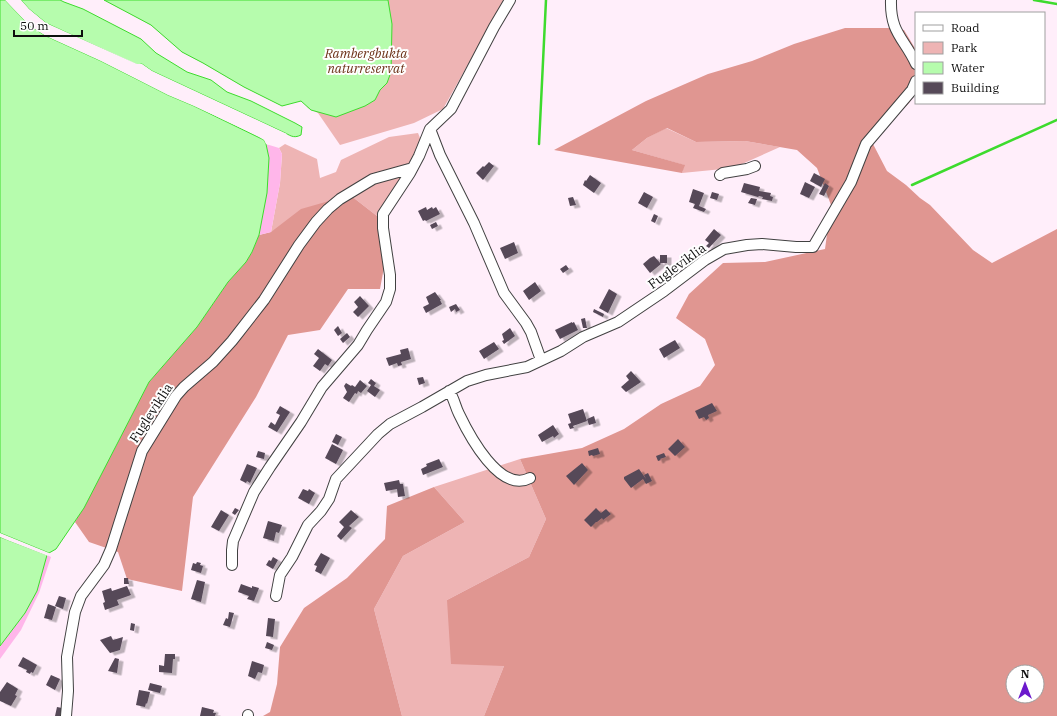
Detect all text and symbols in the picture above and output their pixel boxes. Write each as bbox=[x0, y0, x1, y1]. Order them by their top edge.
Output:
scale bar bbox=[14, 12, 82, 38]
legend bbox=[915, 12, 1045, 104]
text: 50 m bbox=[20, 18, 49, 33]
text: Road bbox=[951, 20, 980, 35]
text: Park bbox=[951, 40, 977, 55]
park label: Rambergbukta naturreservat bbox=[324, 45, 407, 77]
text: Water bbox=[951, 60, 985, 75]
text: Building bbox=[951, 80, 999, 95]
street label: Fugleviklia bbox=[645, 239, 709, 293]
street label: Fugleviklia bbox=[125, 380, 177, 446]
north arrow bbox=[1005, 664, 1045, 704]
text: N bbox=[1021, 667, 1030, 681]

